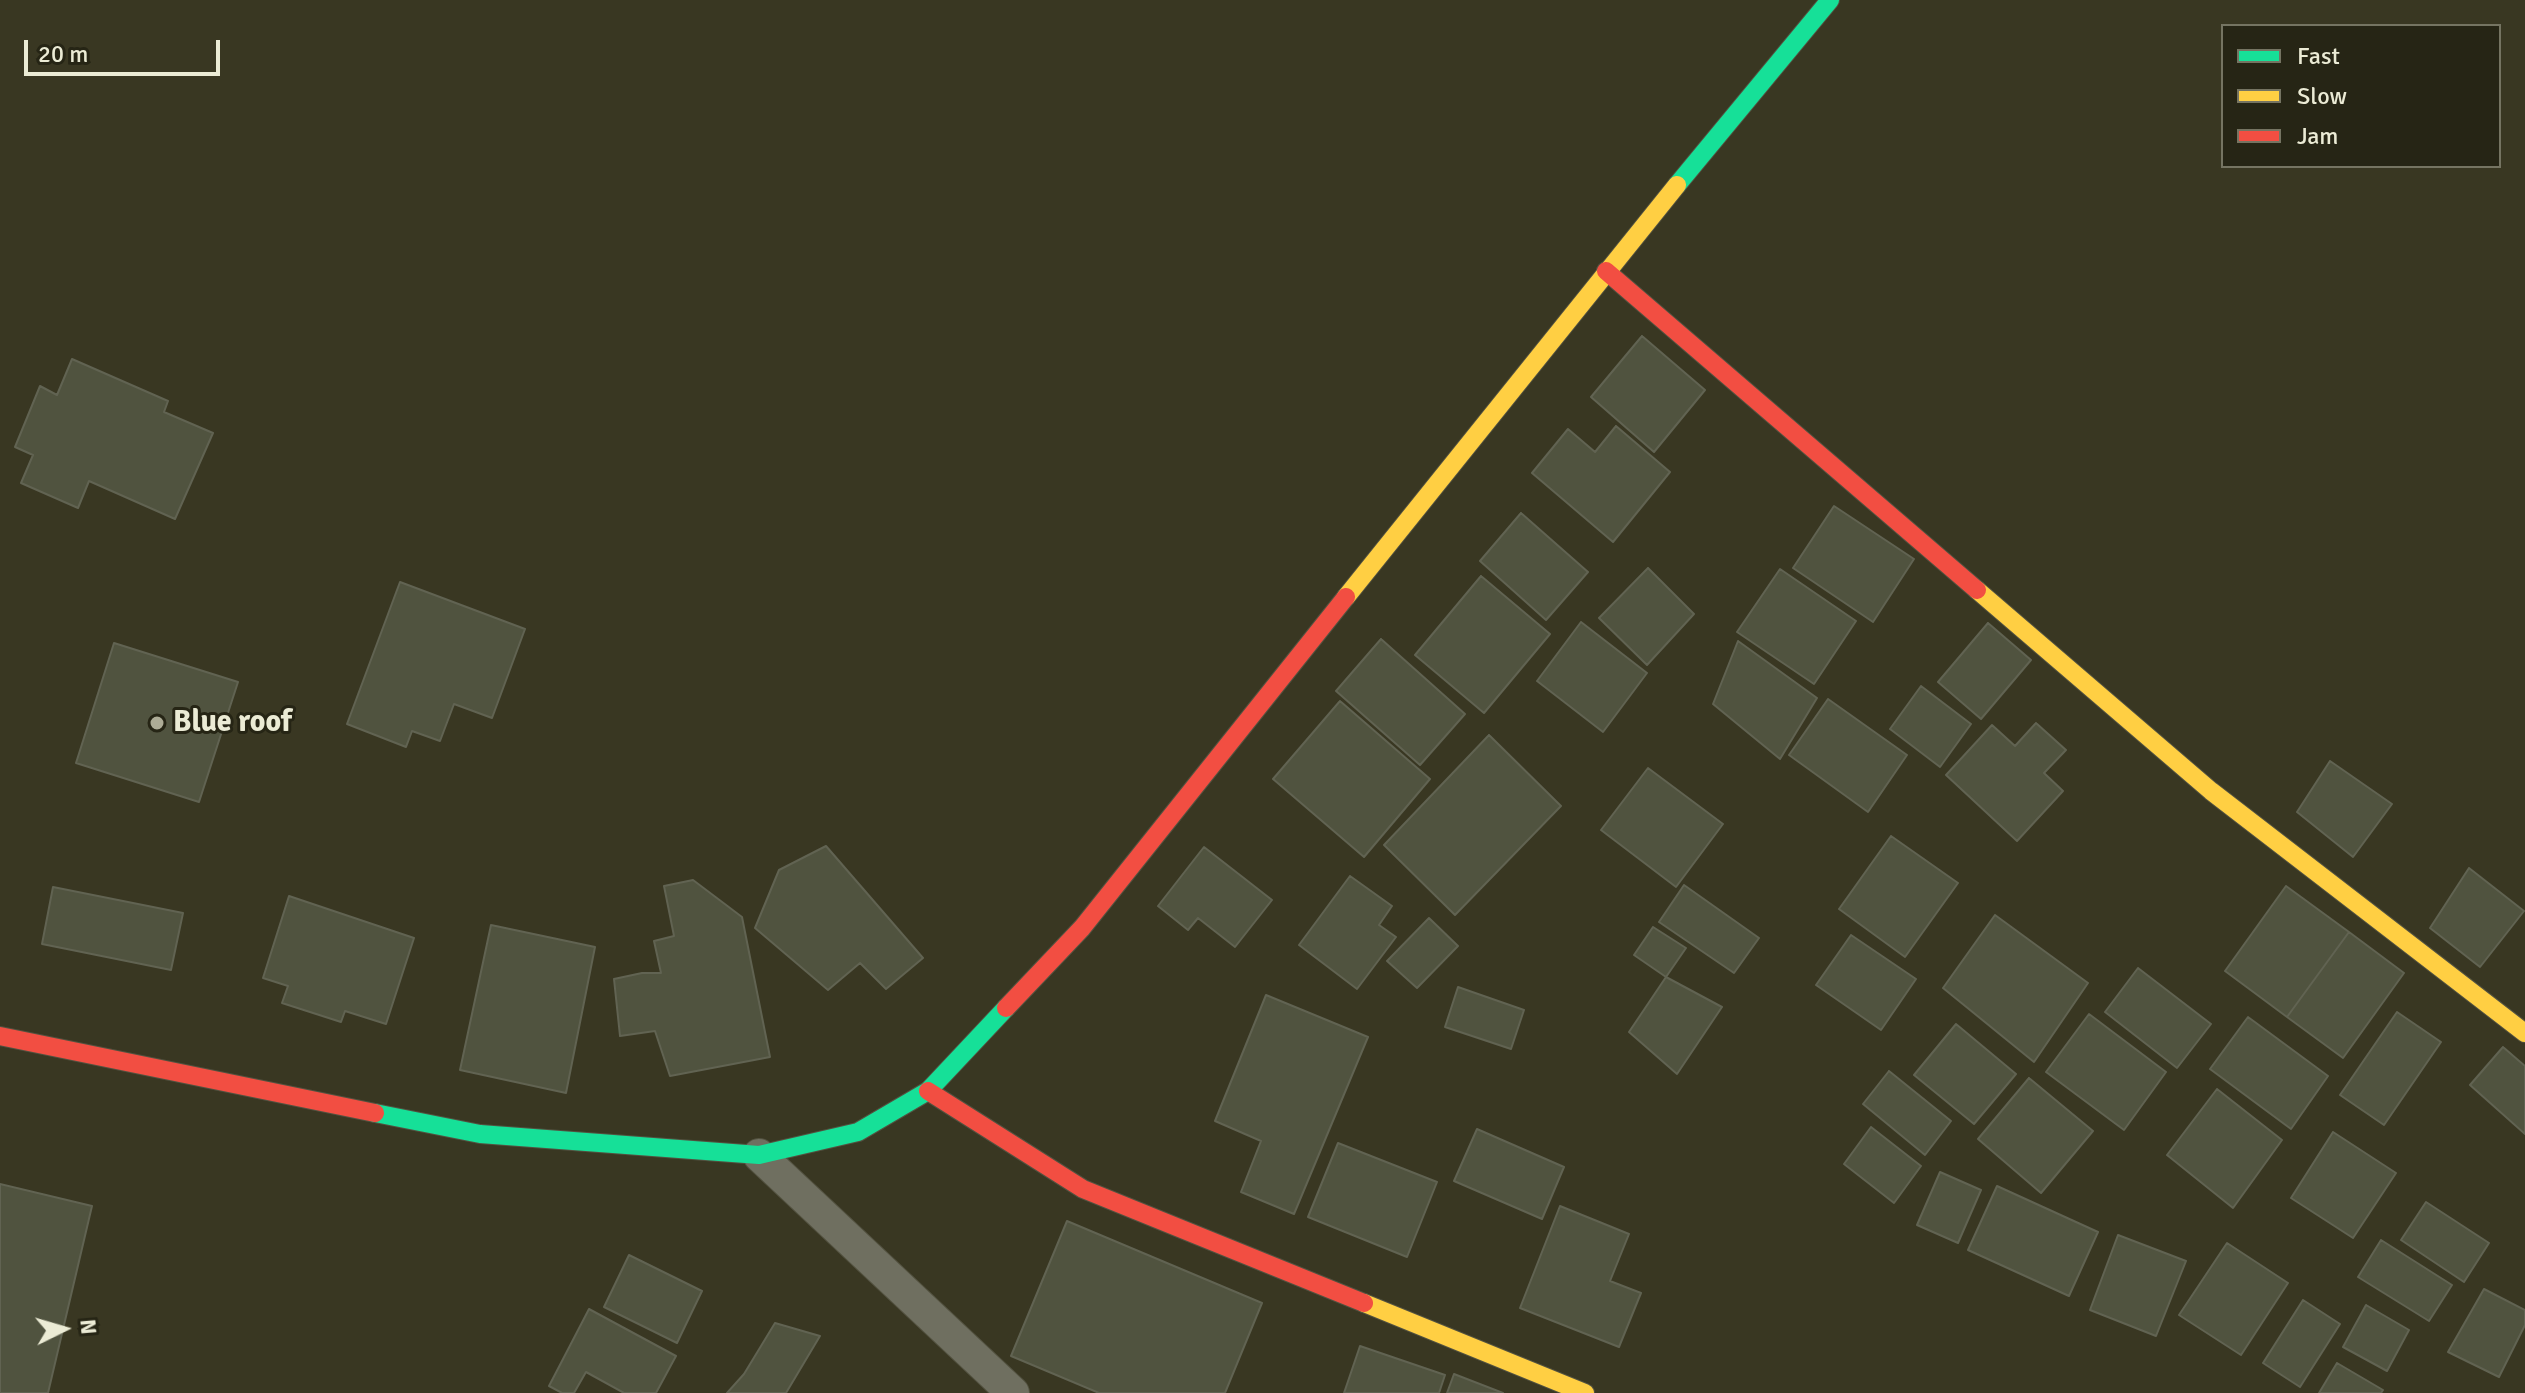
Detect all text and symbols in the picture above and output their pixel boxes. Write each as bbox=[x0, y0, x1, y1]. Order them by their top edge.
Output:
scale bar bbox=[28, 24, 224, 74]
legend bbox=[2221, 24, 2501, 168]
text: 20 m bbox=[38, 39, 88, 69]
text: Fast bbox=[2297, 41, 2340, 71]
text: Slow bbox=[2297, 81, 2347, 111]
text: Jam bbox=[2297, 121, 2338, 151]
place label: Blue roof bbox=[173, 705, 292, 741]
marker: Blue roof bbox=[148, 714, 166, 732]
north arrow bbox=[24, 1289, 104, 1369]
text: N bbox=[74, 1318, 103, 1336]

